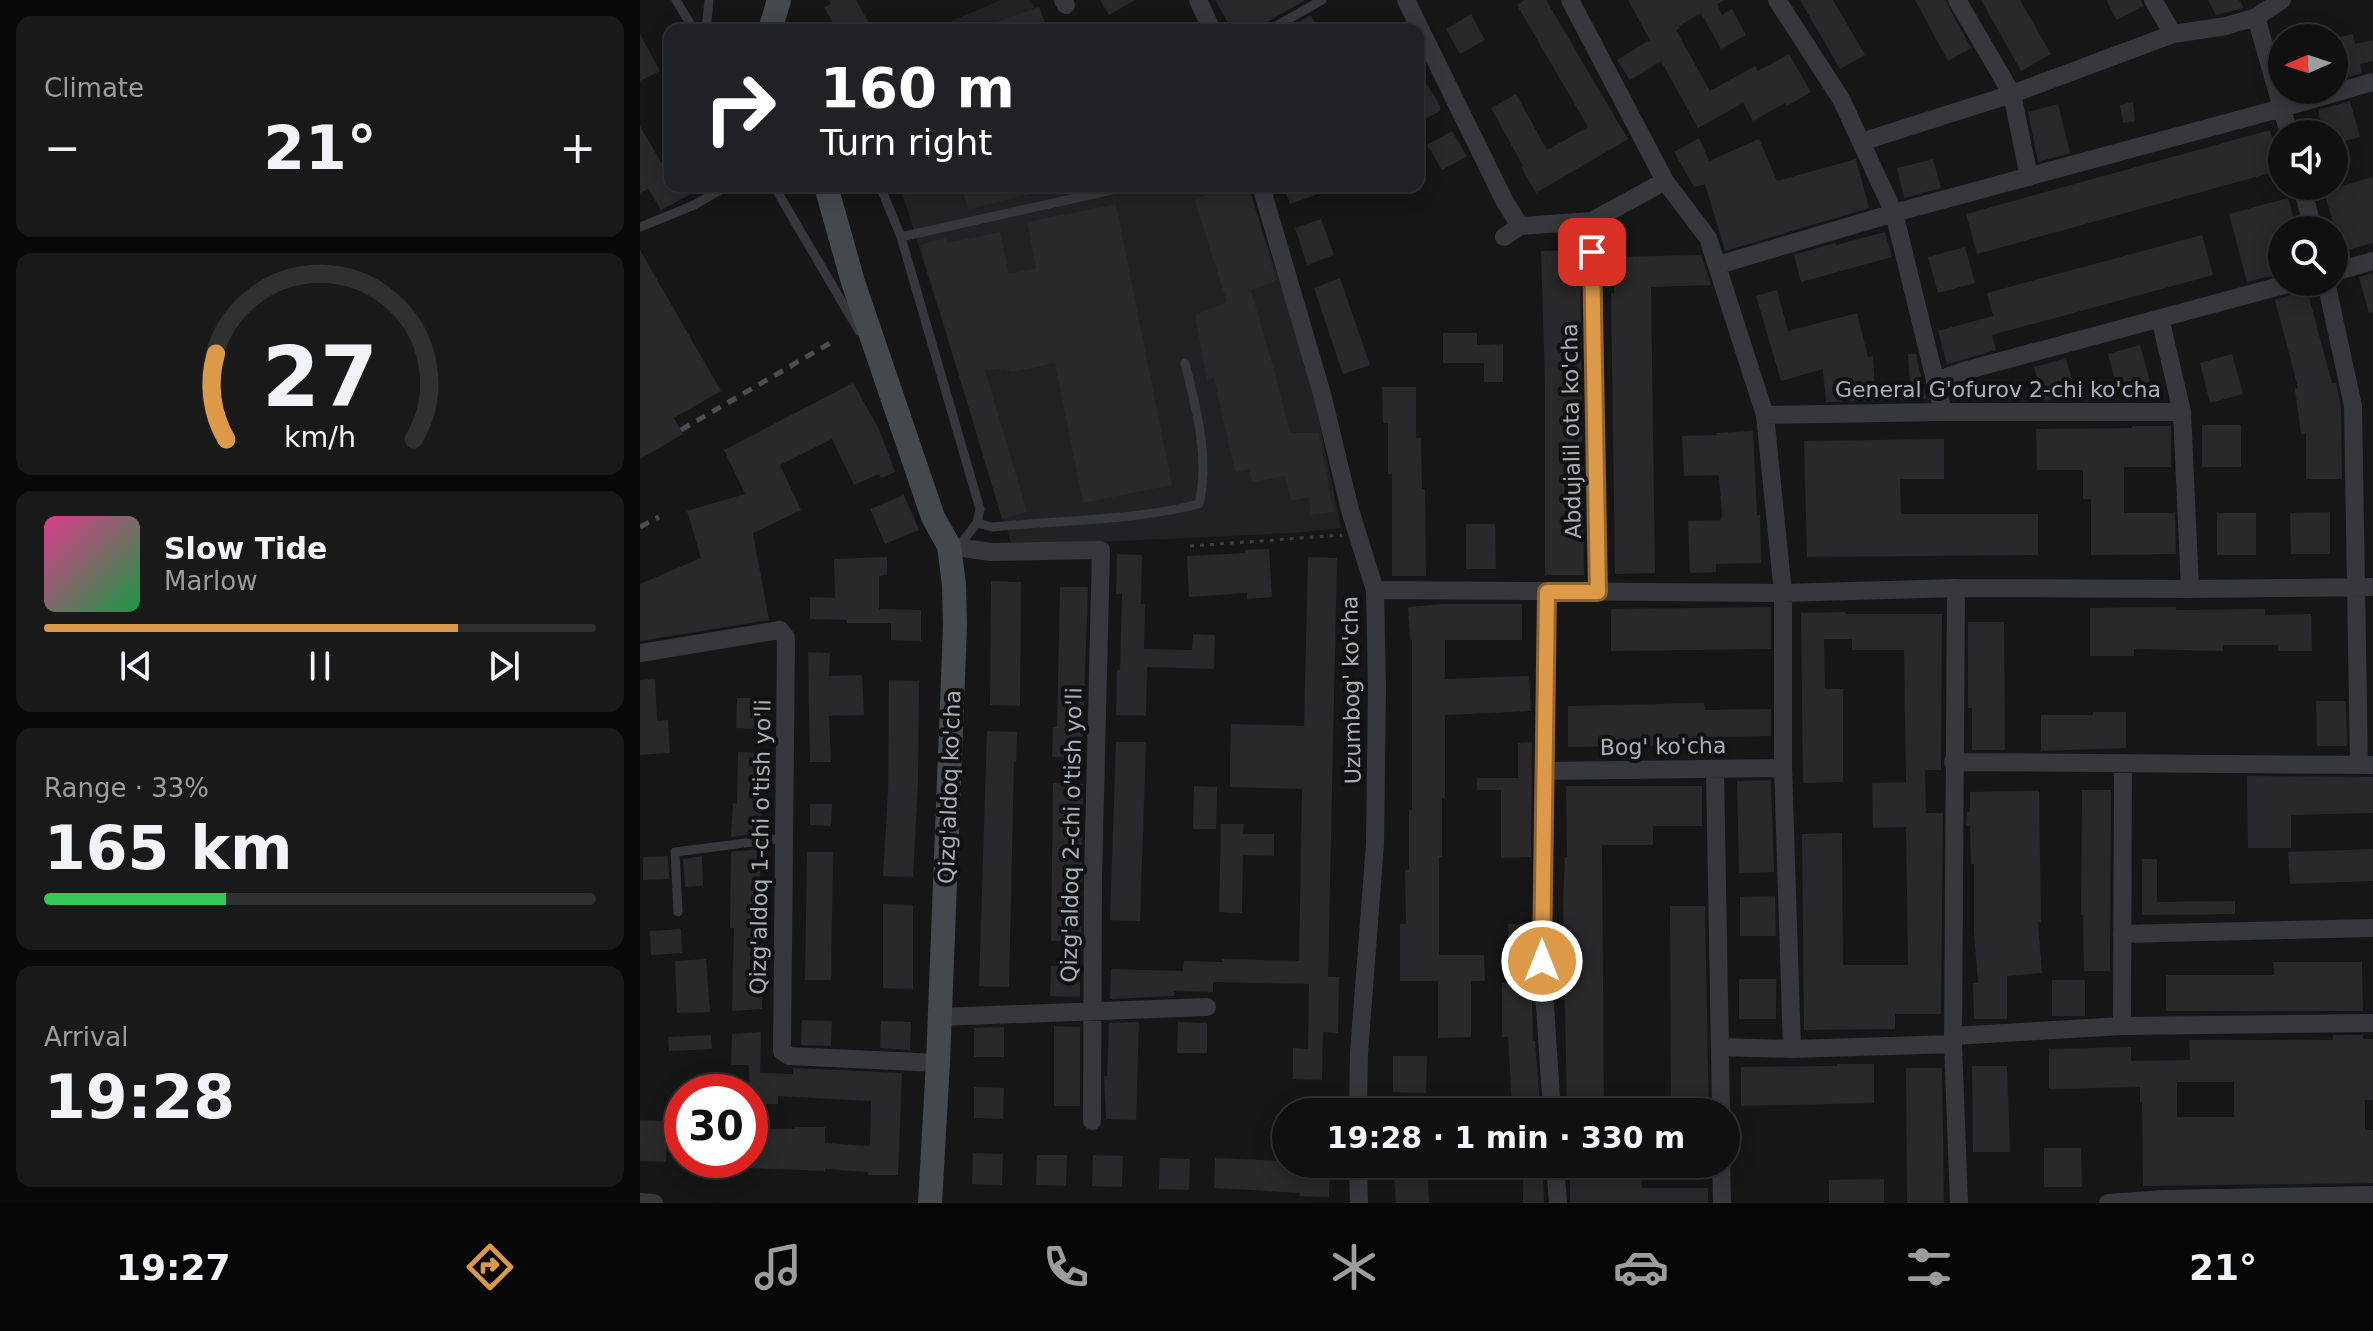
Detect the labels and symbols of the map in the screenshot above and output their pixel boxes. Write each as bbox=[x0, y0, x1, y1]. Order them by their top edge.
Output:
north arrow bbox=[2268, 24, 2348, 104]
pin bbox=[1558, 218, 1626, 286]
street label: Abdujalil ota ko'cha bbox=[1557, 323, 1586, 539]
street label: General G'ofurov 2-chi ko'cha bbox=[1835, 377, 2161, 402]
street label: Uzumbog' ko'cha bbox=[1337, 596, 1366, 784]
street label: Qizg'aldoq 2-chi o'tish yo'li bbox=[1056, 687, 1087, 983]
street label: Qizg'aldoq ko'cha bbox=[934, 690, 965, 884]
street label: Qizg'aldoq 1-chi o'tish yo'li bbox=[745, 699, 776, 995]
street label: Bog' ko'cha bbox=[1600, 733, 1726, 760]
position arrow bbox=[1500, 919, 1584, 1003]
speed limit sign: 30 bbox=[664, 1074, 768, 1178]

